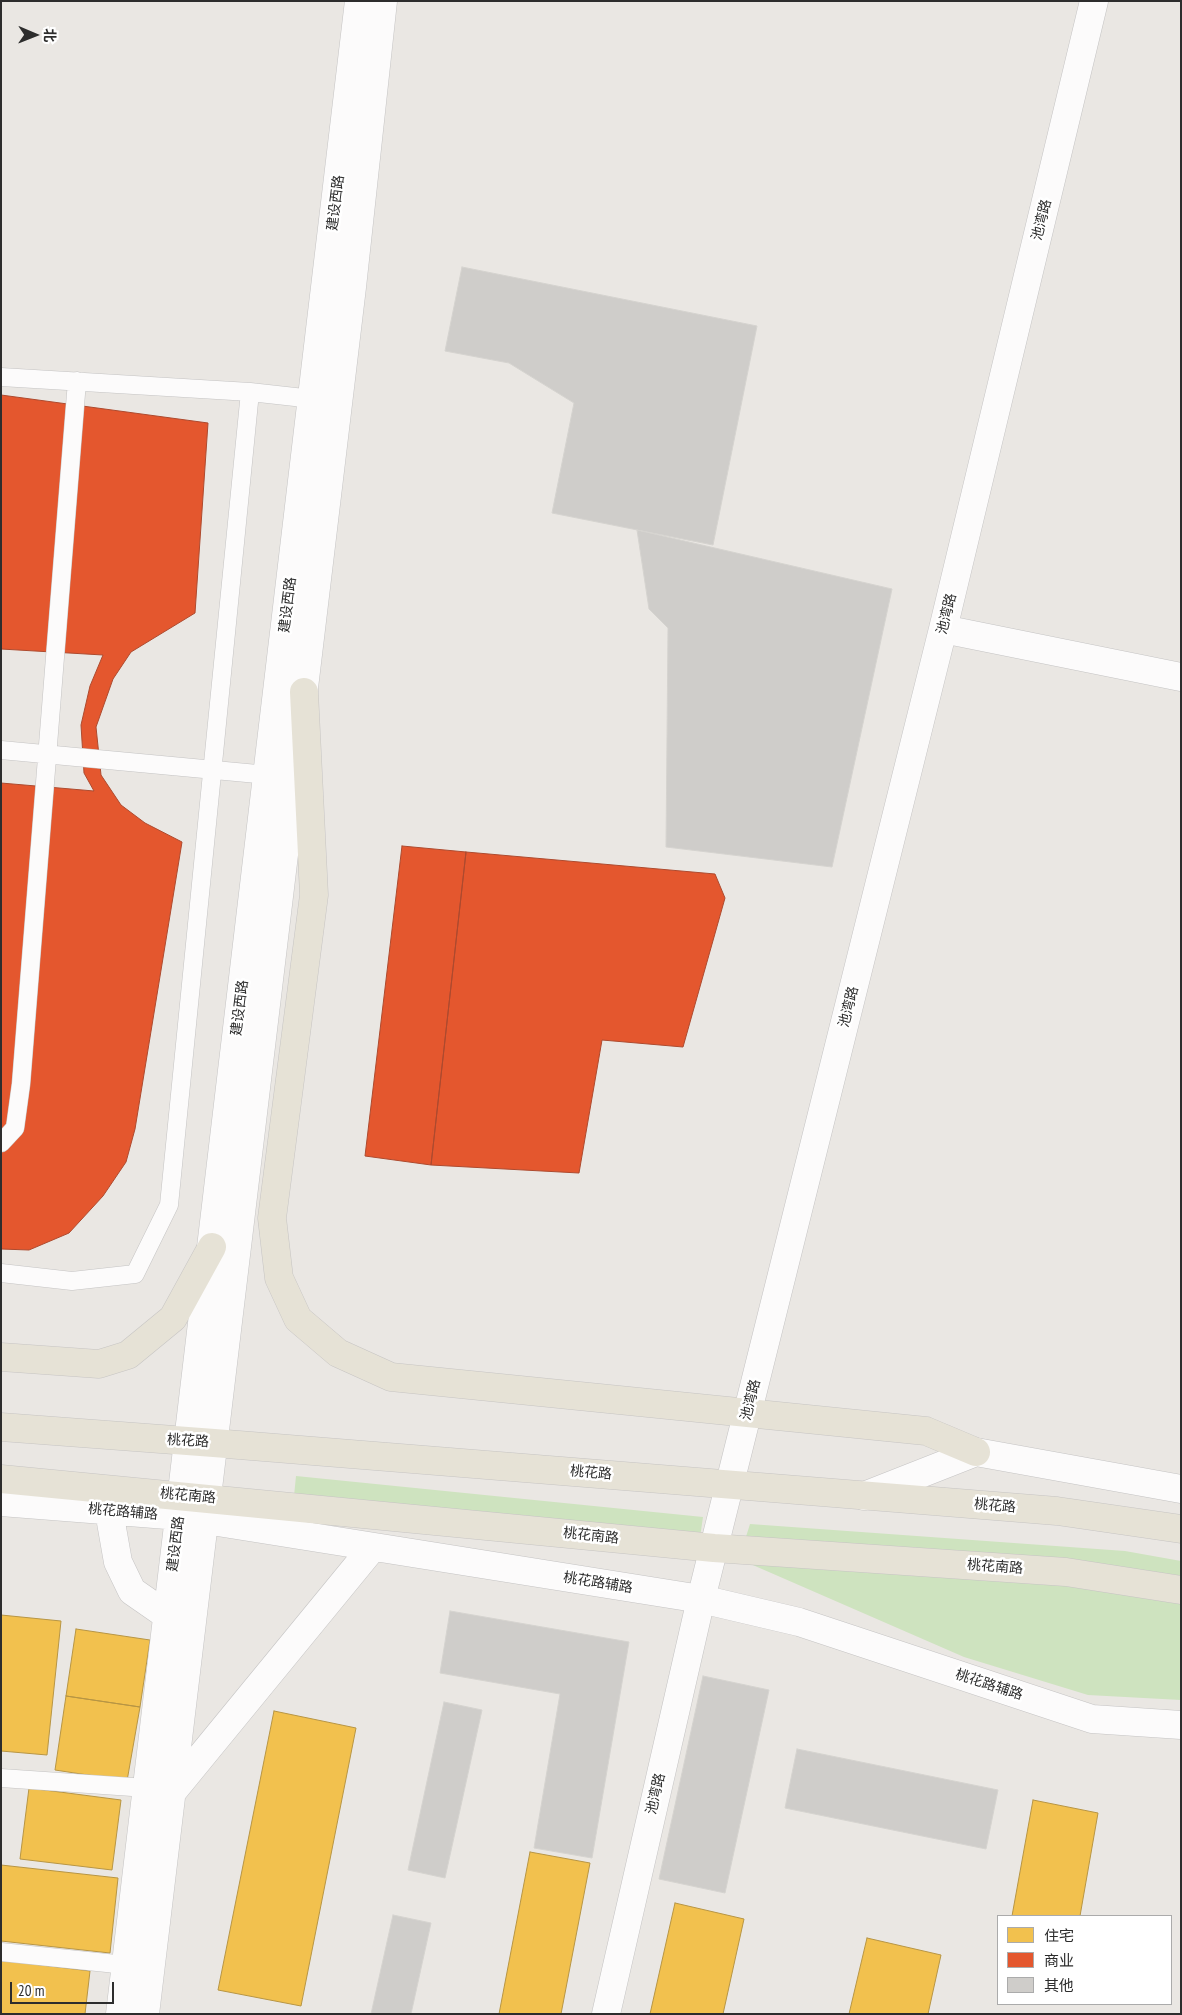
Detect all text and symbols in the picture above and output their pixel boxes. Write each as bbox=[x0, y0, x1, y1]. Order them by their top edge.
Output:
north arrow bbox=[10, 10, 60, 60]
text: 北 bbox=[41, 28, 59, 42]
street label: 建设西路 bbox=[324, 174, 348, 232]
street label: 池湾路 bbox=[1029, 198, 1055, 242]
street label: 建设西路 bbox=[276, 576, 300, 634]
street label: 池湾路 bbox=[934, 592, 960, 636]
street label: 建设西路 bbox=[228, 979, 252, 1037]
street label: 池湾路 bbox=[836, 985, 862, 1029]
street label: 池湾路 bbox=[738, 1378, 764, 1422]
street label: 桃花路 bbox=[167, 1432, 209, 1450]
street label: 桃花路 bbox=[569, 1463, 613, 1483]
street label: 桃花南路 bbox=[159, 1485, 217, 1507]
street label: 桃花路 bbox=[973, 1496, 1017, 1516]
street label: 桃花路辅路 bbox=[87, 1501, 159, 1523]
street label: 建设西路 bbox=[164, 1515, 188, 1573]
street label: 桃花南路 bbox=[562, 1525, 620, 1547]
street label: 桃花南路 bbox=[966, 1557, 1024, 1577]
street label: 桃花路辅路 bbox=[562, 1569, 634, 1597]
street label: 桃花路辅路 bbox=[953, 1666, 1025, 1704]
street label: 池湾路 bbox=[643, 1772, 669, 1816]
legend bbox=[997, 1915, 1172, 2005]
text: 住宅 bbox=[1044, 1926, 1074, 1945]
text: 商业 bbox=[1044, 1951, 1074, 1970]
scale bar bbox=[12, 1972, 116, 2004]
text: 其他 bbox=[1044, 1976, 1074, 1995]
text: 20 m bbox=[18, 1981, 44, 2000]

